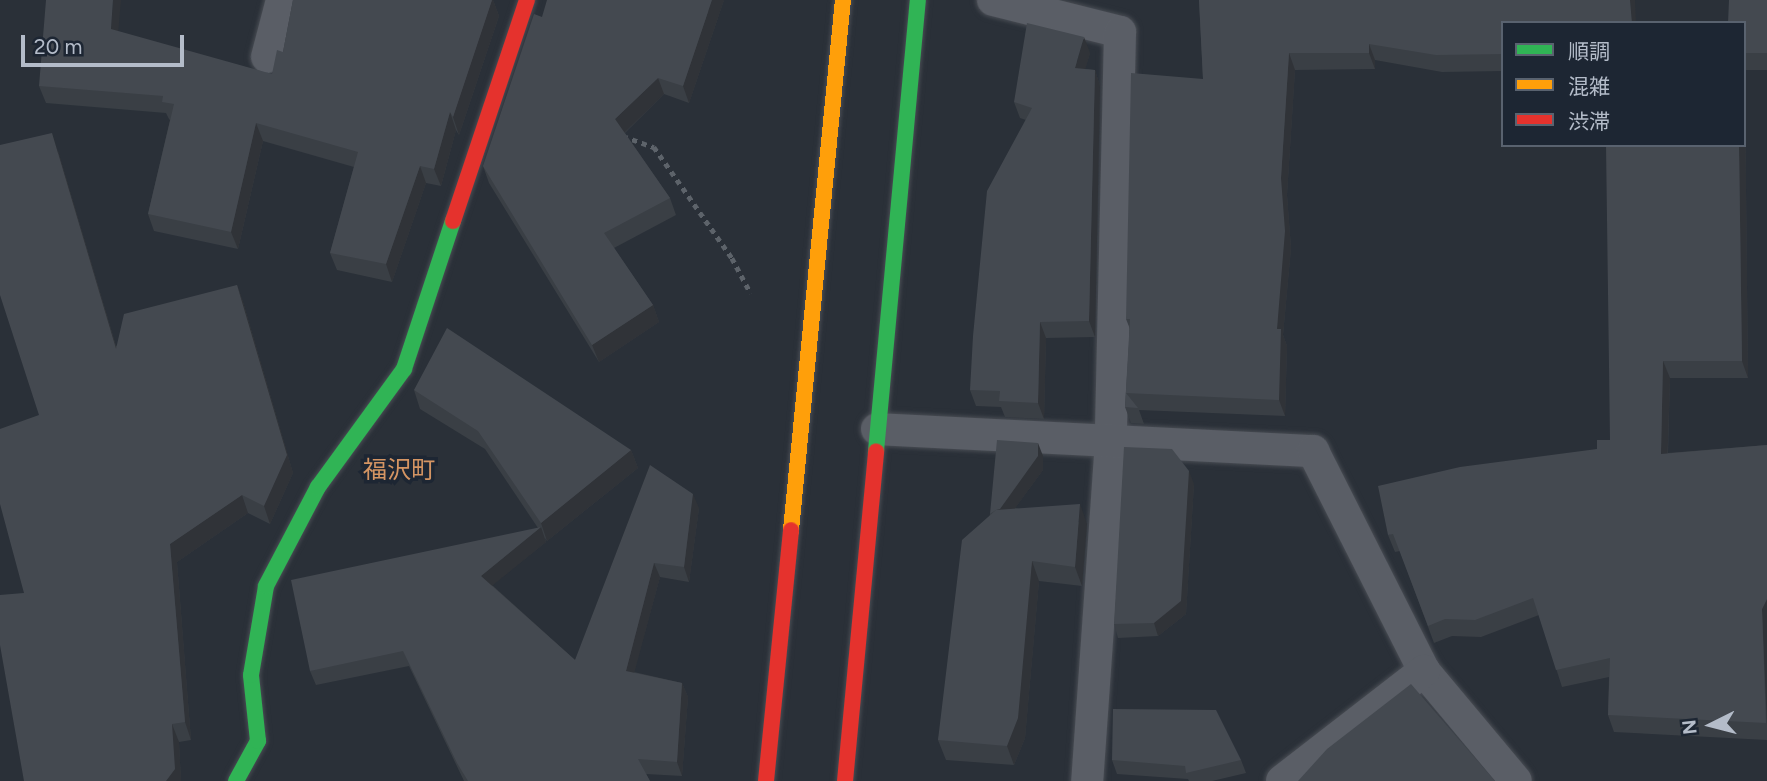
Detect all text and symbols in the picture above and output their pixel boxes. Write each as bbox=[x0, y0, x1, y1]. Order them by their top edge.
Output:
scale bar bbox=[24, 21, 187, 65]
legend bbox=[1501, 21, 1746, 147]
text: 20 m bbox=[34, 34, 82, 59]
text: 順調 bbox=[1568, 39, 1610, 64]
text: 混雑 bbox=[1568, 74, 1610, 99]
text: 渋滞 bbox=[1568, 109, 1610, 134]
district label: 福沢町 bbox=[363, 456, 435, 484]
north arrow bbox=[1676, 690, 1746, 760]
text: N bbox=[1677, 719, 1702, 736]

